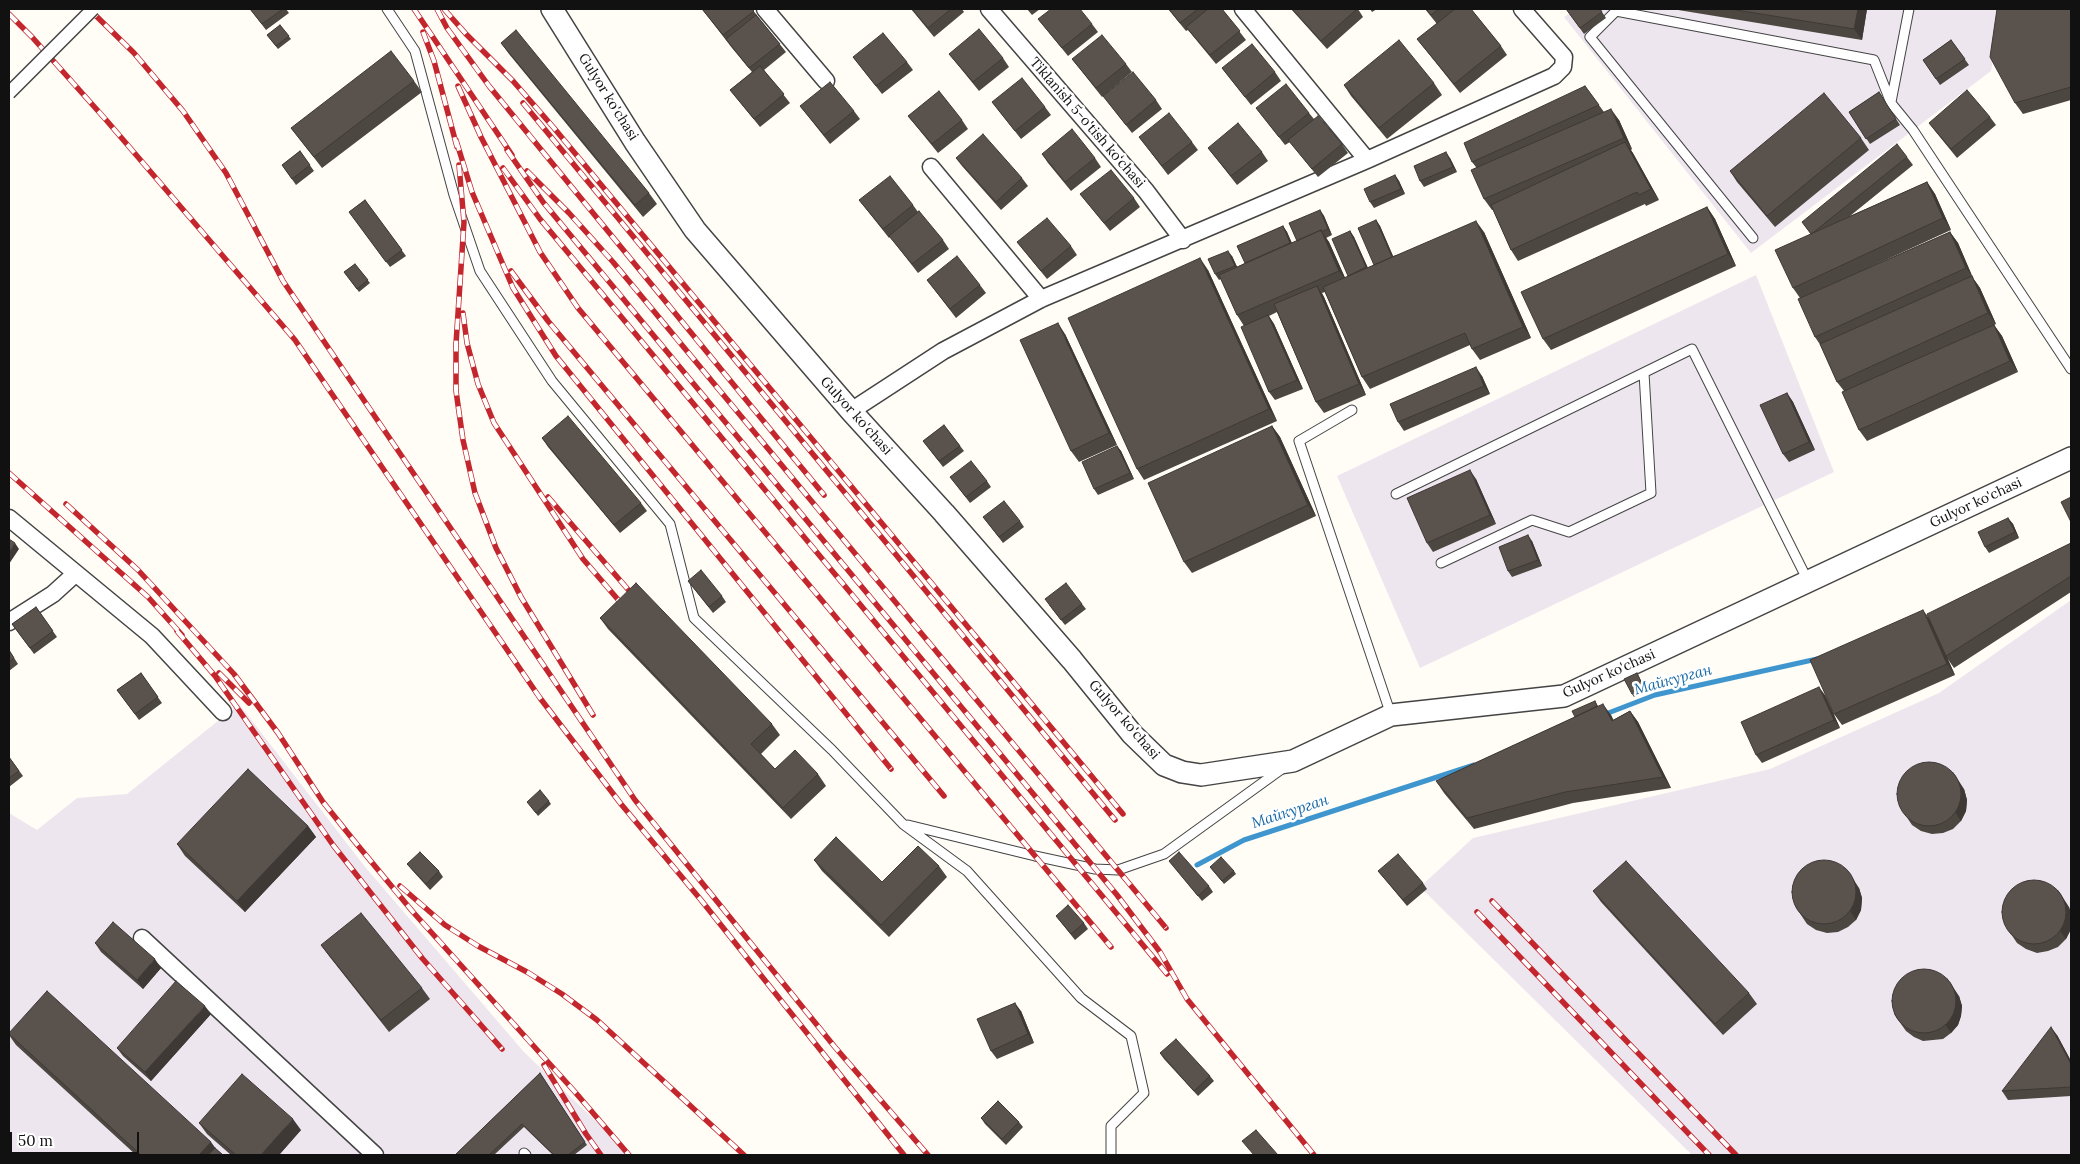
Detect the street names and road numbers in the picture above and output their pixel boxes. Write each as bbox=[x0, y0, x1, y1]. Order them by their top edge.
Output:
street label: Gulyor ko'chasi bbox=[575, 50, 641, 144]
street label: Tiklanish 5-o'tish ko‘chasi bbox=[1026, 54, 1148, 192]
street label: Gulyor ko'chasi bbox=[816, 373, 896, 459]
street label: Gulyor ko'chasi bbox=[1927, 474, 2025, 532]
street label: Gulyor ko'chasi bbox=[1560, 646, 1658, 702]
street label: Gulyor ko'chasi bbox=[1085, 677, 1163, 763]

